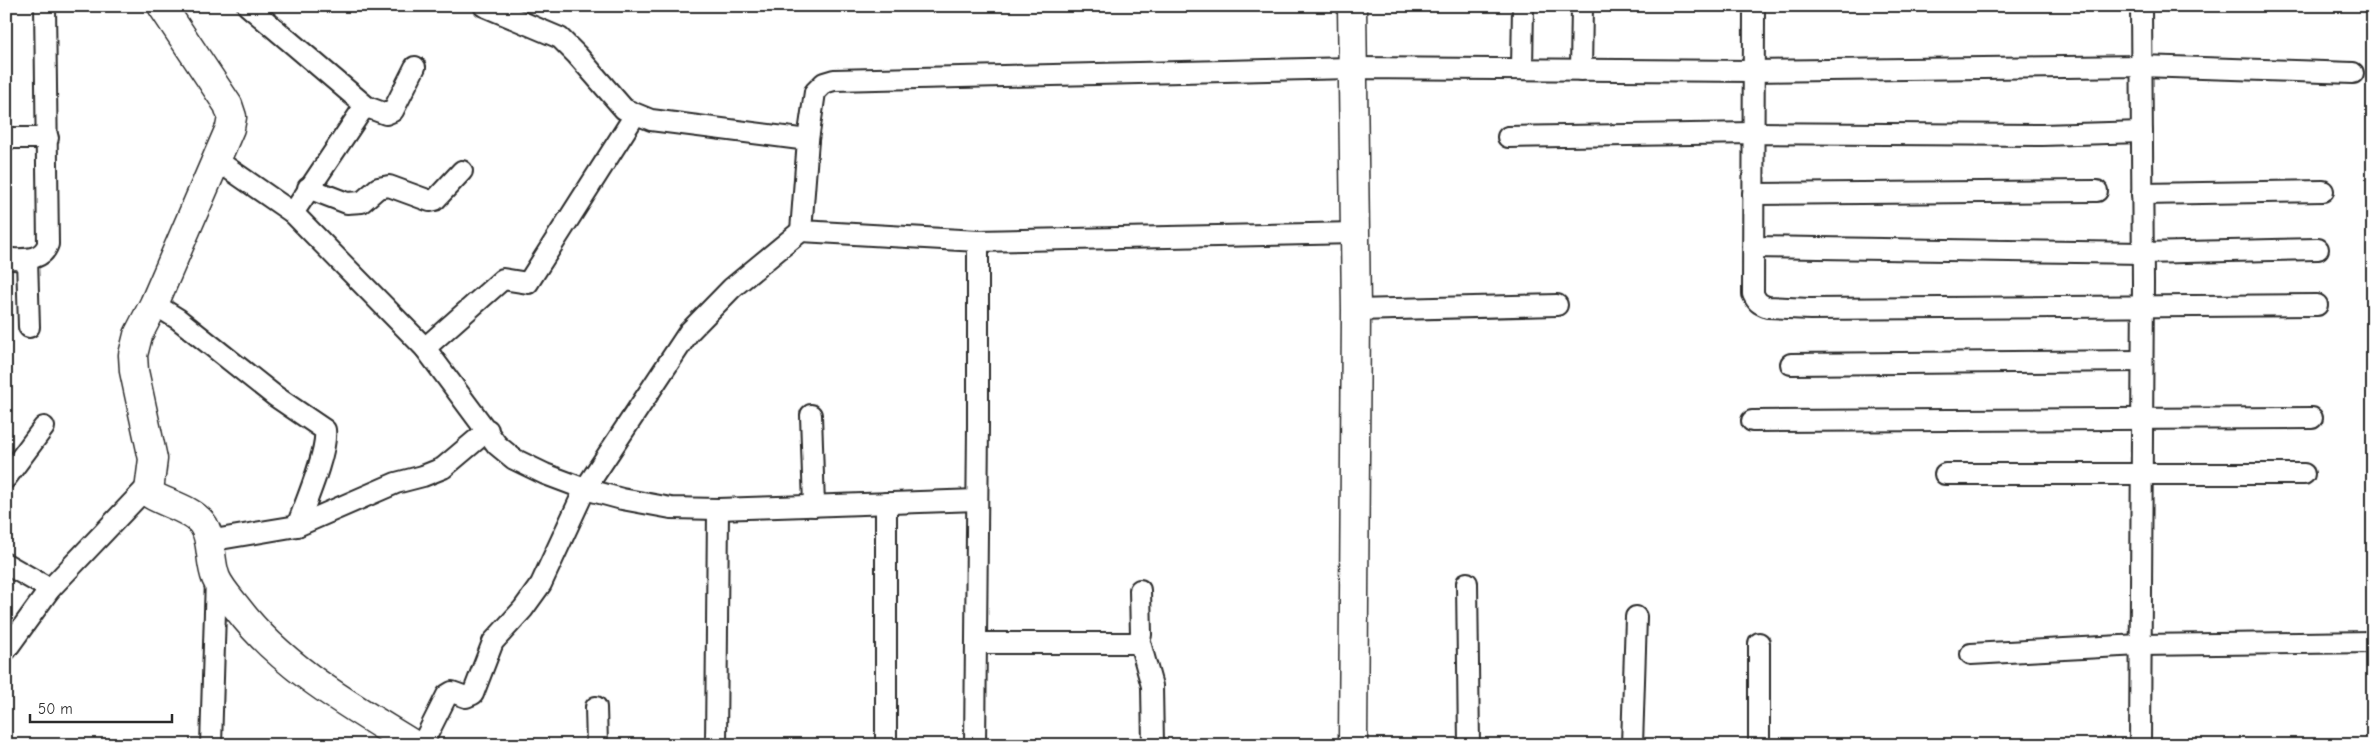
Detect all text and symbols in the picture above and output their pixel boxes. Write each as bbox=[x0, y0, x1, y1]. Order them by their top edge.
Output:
scale bar bbox=[30, 691, 172, 723]
text: 50 m bbox=[38, 700, 73, 718]

